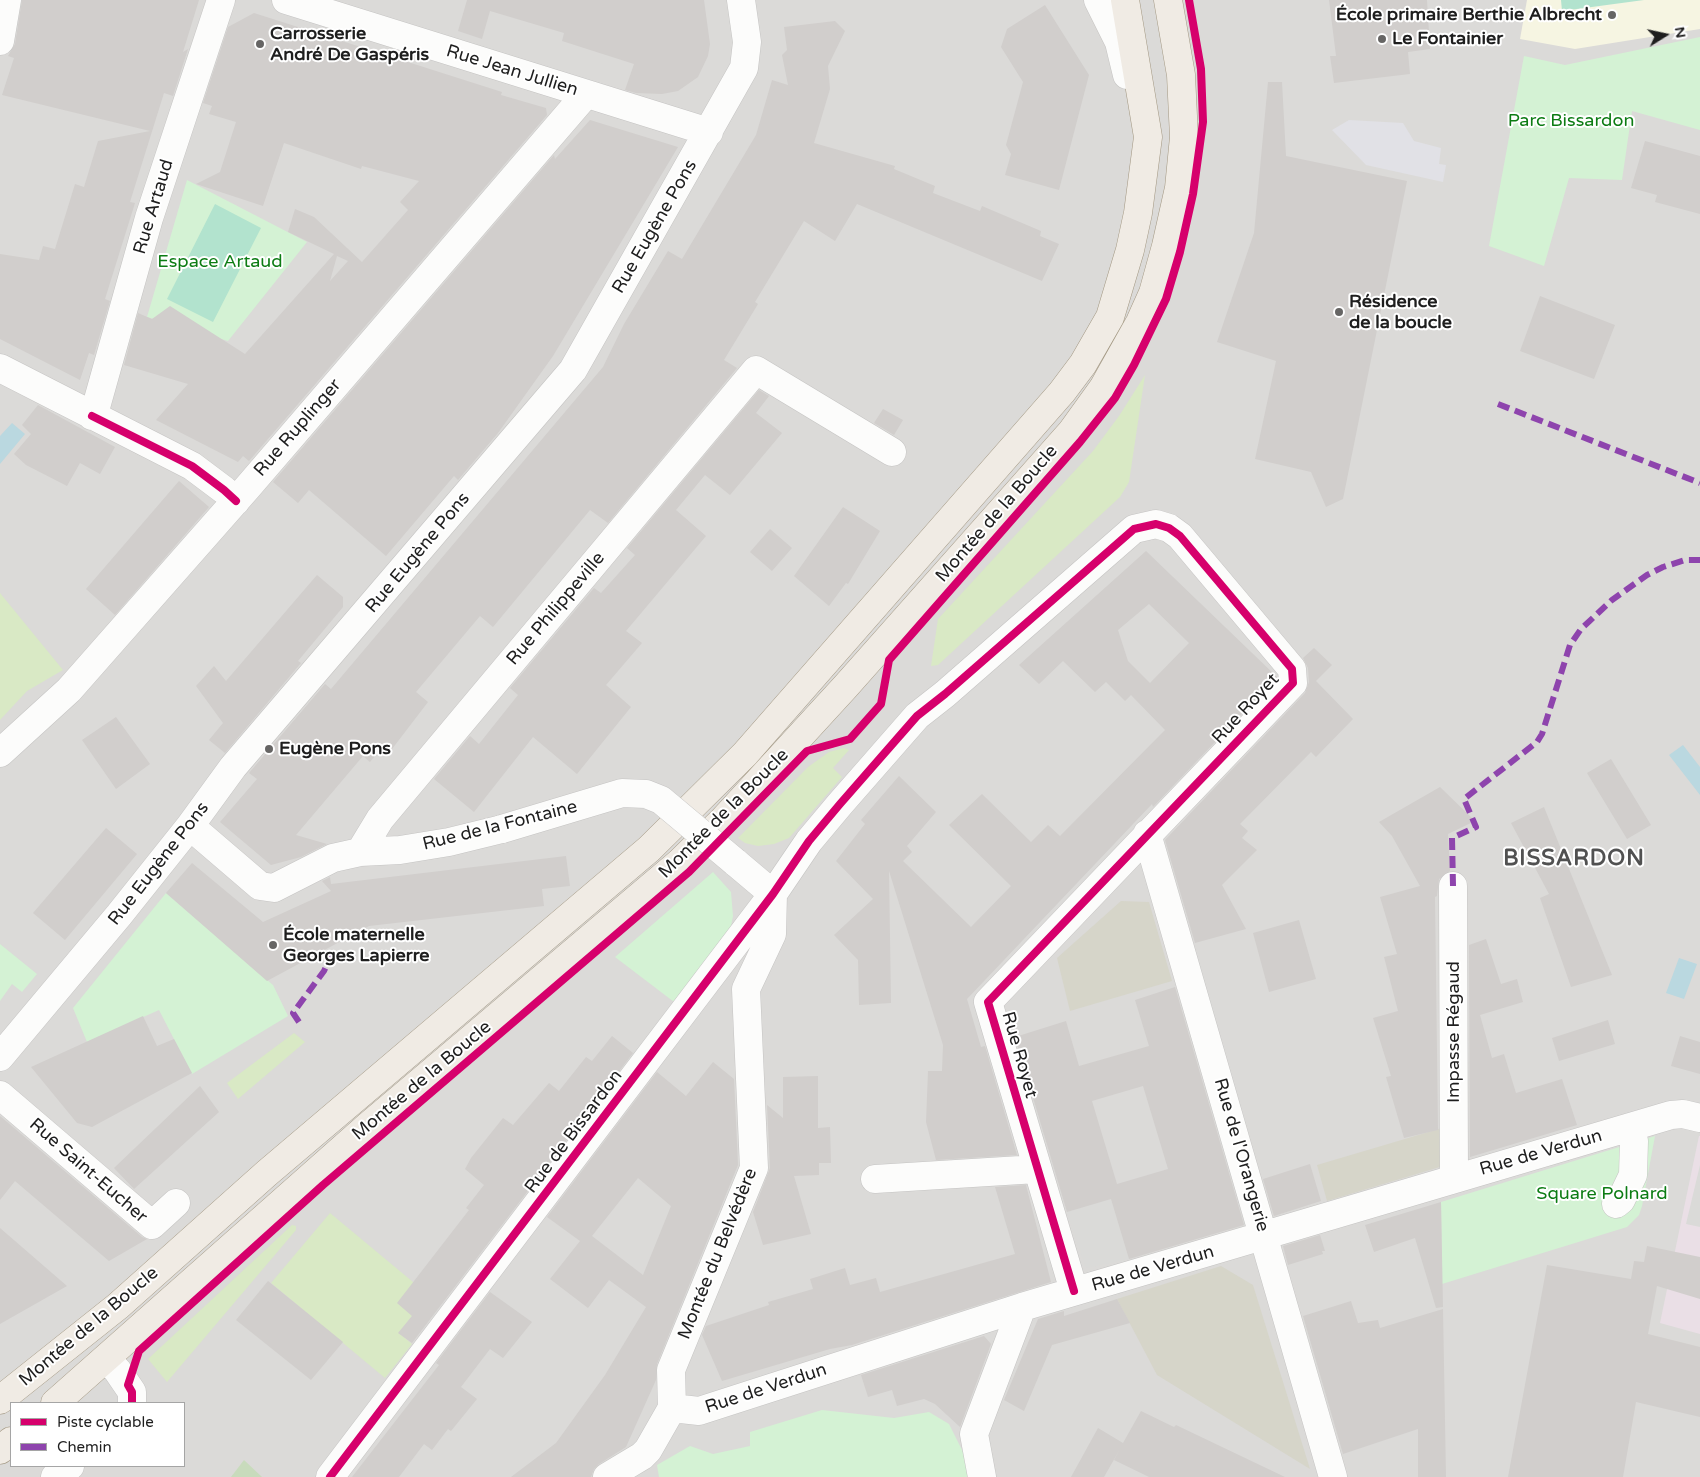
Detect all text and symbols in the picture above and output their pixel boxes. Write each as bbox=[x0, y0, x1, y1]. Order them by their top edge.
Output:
place label: École primaire Berthie Albrecht bbox=[1336, 4, 1602, 26]
marker: École primaire Berthie Albrecht bbox=[1606, 9, 1618, 21]
north arrow bbox=[1640, 10, 1690, 60]
place label: Carrosserie André De Gaspéris bbox=[270, 23, 429, 66]
text: N bbox=[1671, 25, 1690, 39]
place label: Le Fontainier bbox=[1392, 28, 1503, 50]
marker: Le Fontainier bbox=[1376, 33, 1388, 45]
marker: Carrosserie André De Gaspéris bbox=[254, 38, 266, 50]
street label: Rue Jean Jullien bbox=[443, 41, 581, 101]
park label: Parc Bissardon bbox=[1508, 110, 1634, 132]
street label: Rue Eugène Pons bbox=[608, 156, 702, 298]
street label: Rue Artaud bbox=[129, 157, 179, 257]
park label: Espace Artaud bbox=[157, 251, 283, 273]
place label: Résidence de la boucle bbox=[1349, 291, 1452, 334]
marker: Résidence de la boucle bbox=[1333, 306, 1345, 318]
street label: Rue Ruplinger bbox=[250, 375, 346, 481]
street label: Montée de la Boucle bbox=[932, 441, 1062, 587]
street label: Rue Eugène Pons bbox=[361, 488, 475, 618]
street label: Rue Philippeville bbox=[502, 548, 610, 670]
street label: Rue Royet bbox=[1208, 669, 1284, 749]
place label: Eugène Pons bbox=[279, 738, 391, 760]
marker: Eugène Pons bbox=[263, 743, 275, 755]
street label: Montée de la Boucle bbox=[655, 745, 793, 883]
street label: Rue de la Fontaine bbox=[420, 796, 580, 856]
street label: Rue Eugène Pons bbox=[104, 798, 214, 930]
district label: BISSARDON bbox=[1502, 846, 1646, 872]
place label: École maternelle Georges Lapierre bbox=[283, 924, 429, 966]
marker: École maternelle Georges Lapierre bbox=[267, 939, 279, 951]
street label: Impasse Régaud bbox=[1443, 961, 1465, 1103]
street label: Rue Royet bbox=[996, 1009, 1042, 1101]
street label: Montée de la Boucle bbox=[348, 1017, 496, 1145]
street label: Rue de Bissardon bbox=[521, 1066, 627, 1198]
street label: Rue de l'Orangerie bbox=[1209, 1076, 1273, 1234]
street label: Rue Saint-Eucher bbox=[25, 1114, 151, 1228]
street label: Rue de Verdun bbox=[1477, 1125, 1605, 1181]
street label: Montée du Belvédère bbox=[674, 1165, 762, 1343]
park label: Square Polnard bbox=[1536, 1183, 1668, 1205]
street label: Rue de Verdun bbox=[1089, 1241, 1217, 1297]
street label: Montée de la Boucle bbox=[15, 1263, 163, 1391]
street label: Rue de Verdun bbox=[703, 1359, 829, 1419]
legend bbox=[10, 1402, 185, 1467]
text: Piste cyclable bbox=[57, 1413, 154, 1431]
text: Chemin bbox=[57, 1438, 112, 1456]

